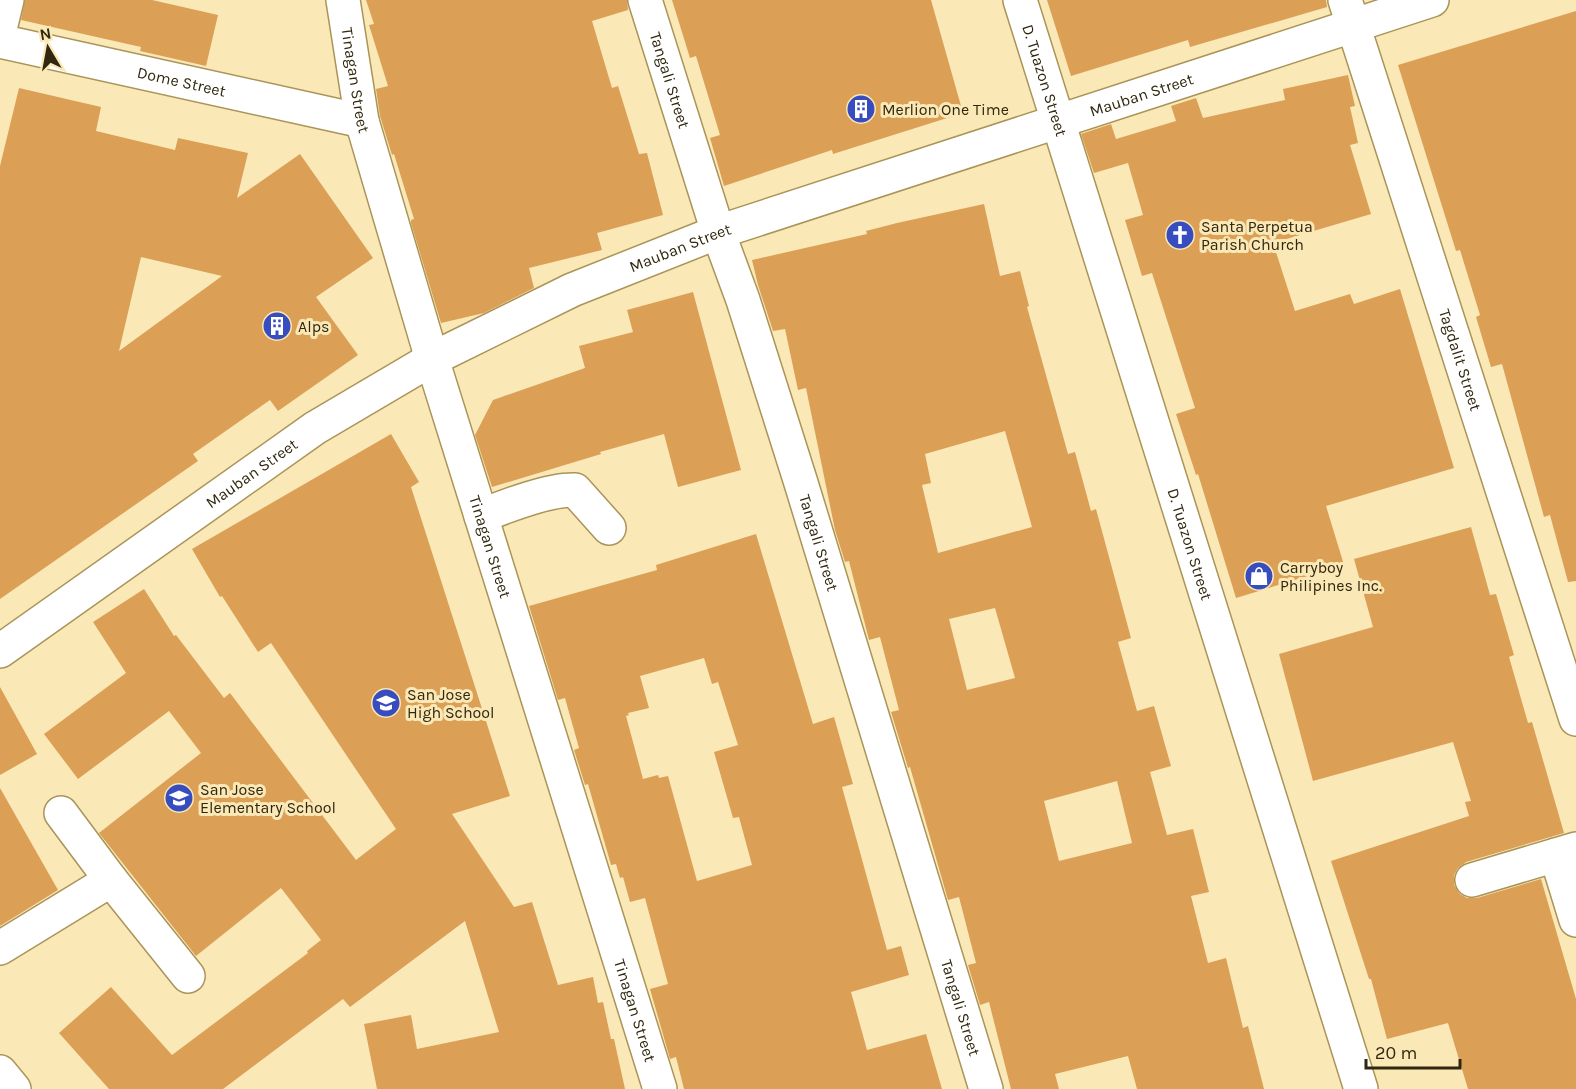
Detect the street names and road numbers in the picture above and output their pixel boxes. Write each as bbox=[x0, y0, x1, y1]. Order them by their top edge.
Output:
street label: D. Tuazon Street bbox=[1019, 22, 1072, 139]
street label: Tinagan Street bbox=[338, 26, 374, 135]
street label: Tangali Street bbox=[646, 30, 694, 131]
street label: Dome Street bbox=[135, 62, 228, 100]
street label: Mauban Street bbox=[1087, 69, 1195, 120]
street label: Mauban Street bbox=[626, 219, 733, 276]
street label: Tagdalit Street bbox=[1435, 307, 1486, 413]
street label: Mauban Street bbox=[202, 434, 301, 512]
street label: D. Tuazon Street bbox=[1164, 486, 1217, 602]
street label: Tangali Street bbox=[796, 492, 843, 593]
street label: Tinagan Street bbox=[466, 493, 516, 600]
street label: Tinagan Street bbox=[610, 957, 660, 1064]
street label: Tangali Street bbox=[937, 957, 985, 1058]

